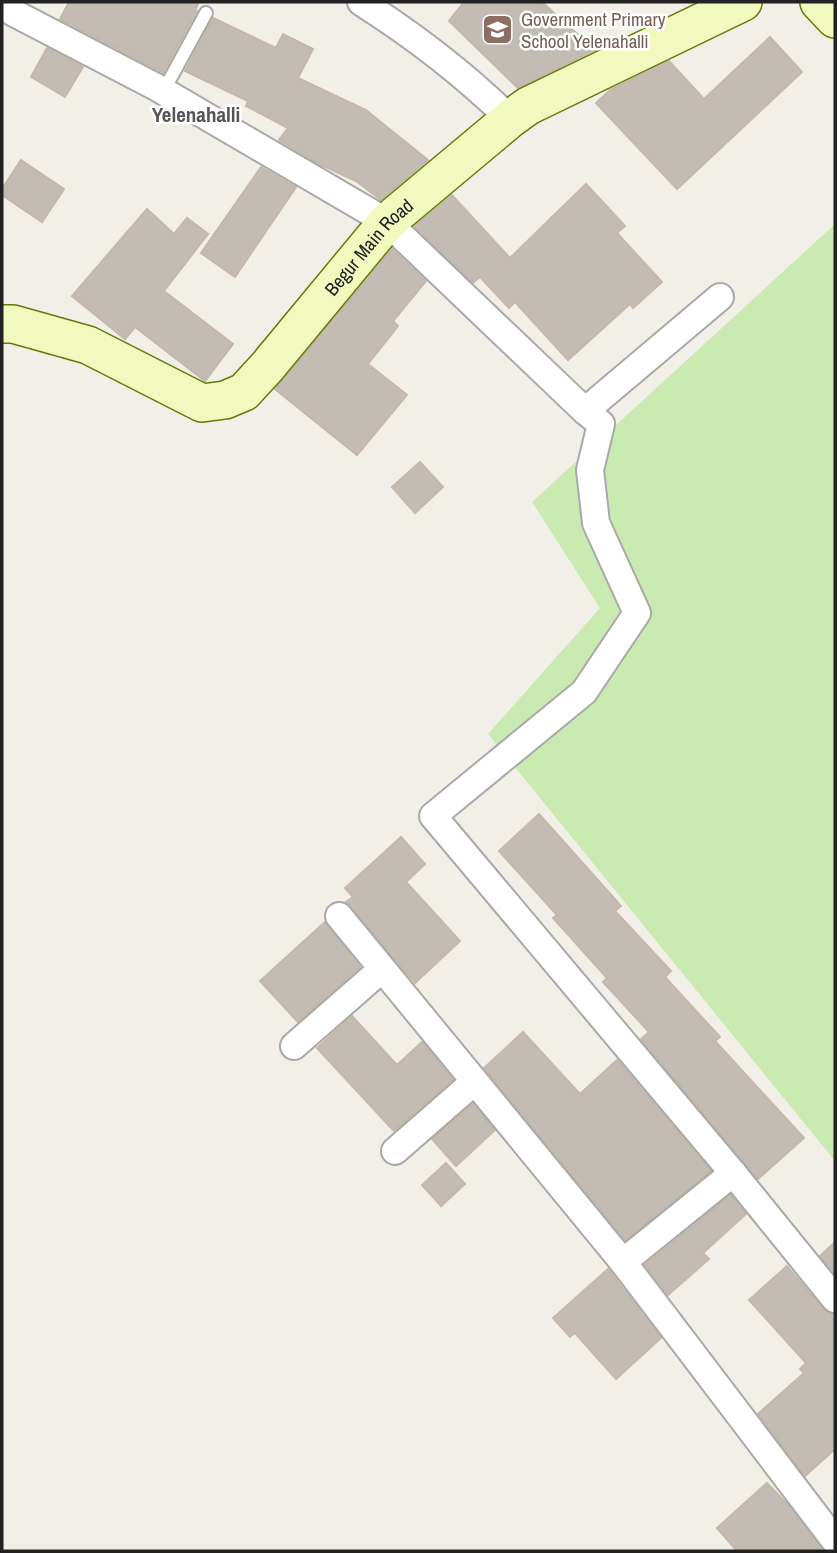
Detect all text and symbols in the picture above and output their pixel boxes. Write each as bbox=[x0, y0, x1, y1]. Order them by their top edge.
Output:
place label: Government Primary School Yelenahalli bbox=[521, 6, 666, 54]
school or university icon: Government Primary School Yelenahalli bbox=[481, 13, 515, 47]
district label: Yelenahalli bbox=[152, 100, 240, 129]
street label: Begur Main Road bbox=[318, 193, 419, 301]

